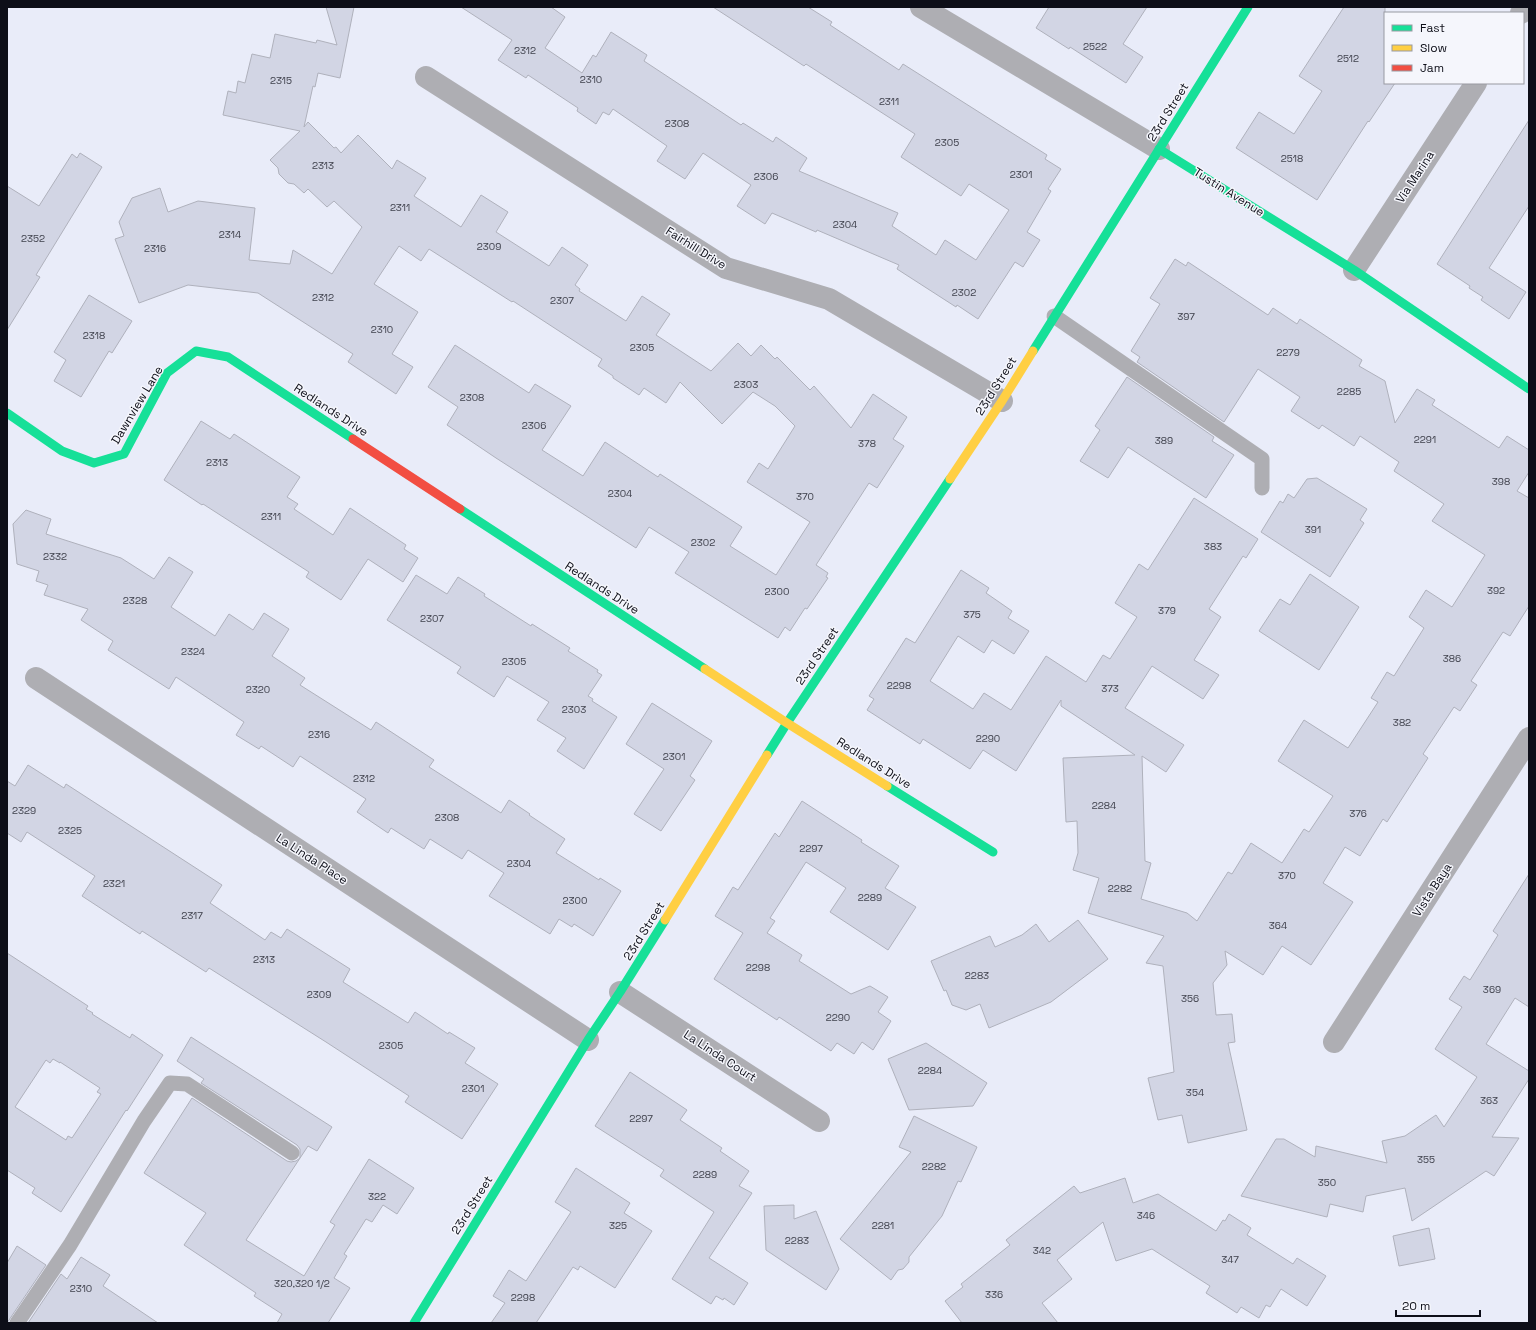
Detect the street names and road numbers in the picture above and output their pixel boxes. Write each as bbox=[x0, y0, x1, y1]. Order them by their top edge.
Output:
street label: 23rd Street bbox=[1144, 80, 1192, 144]
street label: Via Marina bbox=[1392, 148, 1438, 206]
street label: Tustin Avenue bbox=[1191, 164, 1267, 220]
street label: Fairhill Drive bbox=[663, 223, 729, 273]
street label: 23rd Street bbox=[972, 354, 1020, 418]
street label: Dawnview Lane bbox=[107, 363, 167, 447]
street label: Redlands Drive bbox=[291, 380, 371, 440]
street label: Redlands Drive bbox=[562, 558, 642, 618]
street label: 23rd Street bbox=[792, 624, 842, 688]
street label: Redlands Drive bbox=[834, 734, 914, 792]
street label: La Linda Place bbox=[273, 830, 351, 888]
street label: Vista Baya bbox=[1409, 860, 1455, 920]
street label: 23rd Street bbox=[620, 899, 668, 963]
street label: La Linda Court bbox=[681, 1027, 759, 1085]
street label: 23rd Street bbox=[448, 1173, 496, 1237]

